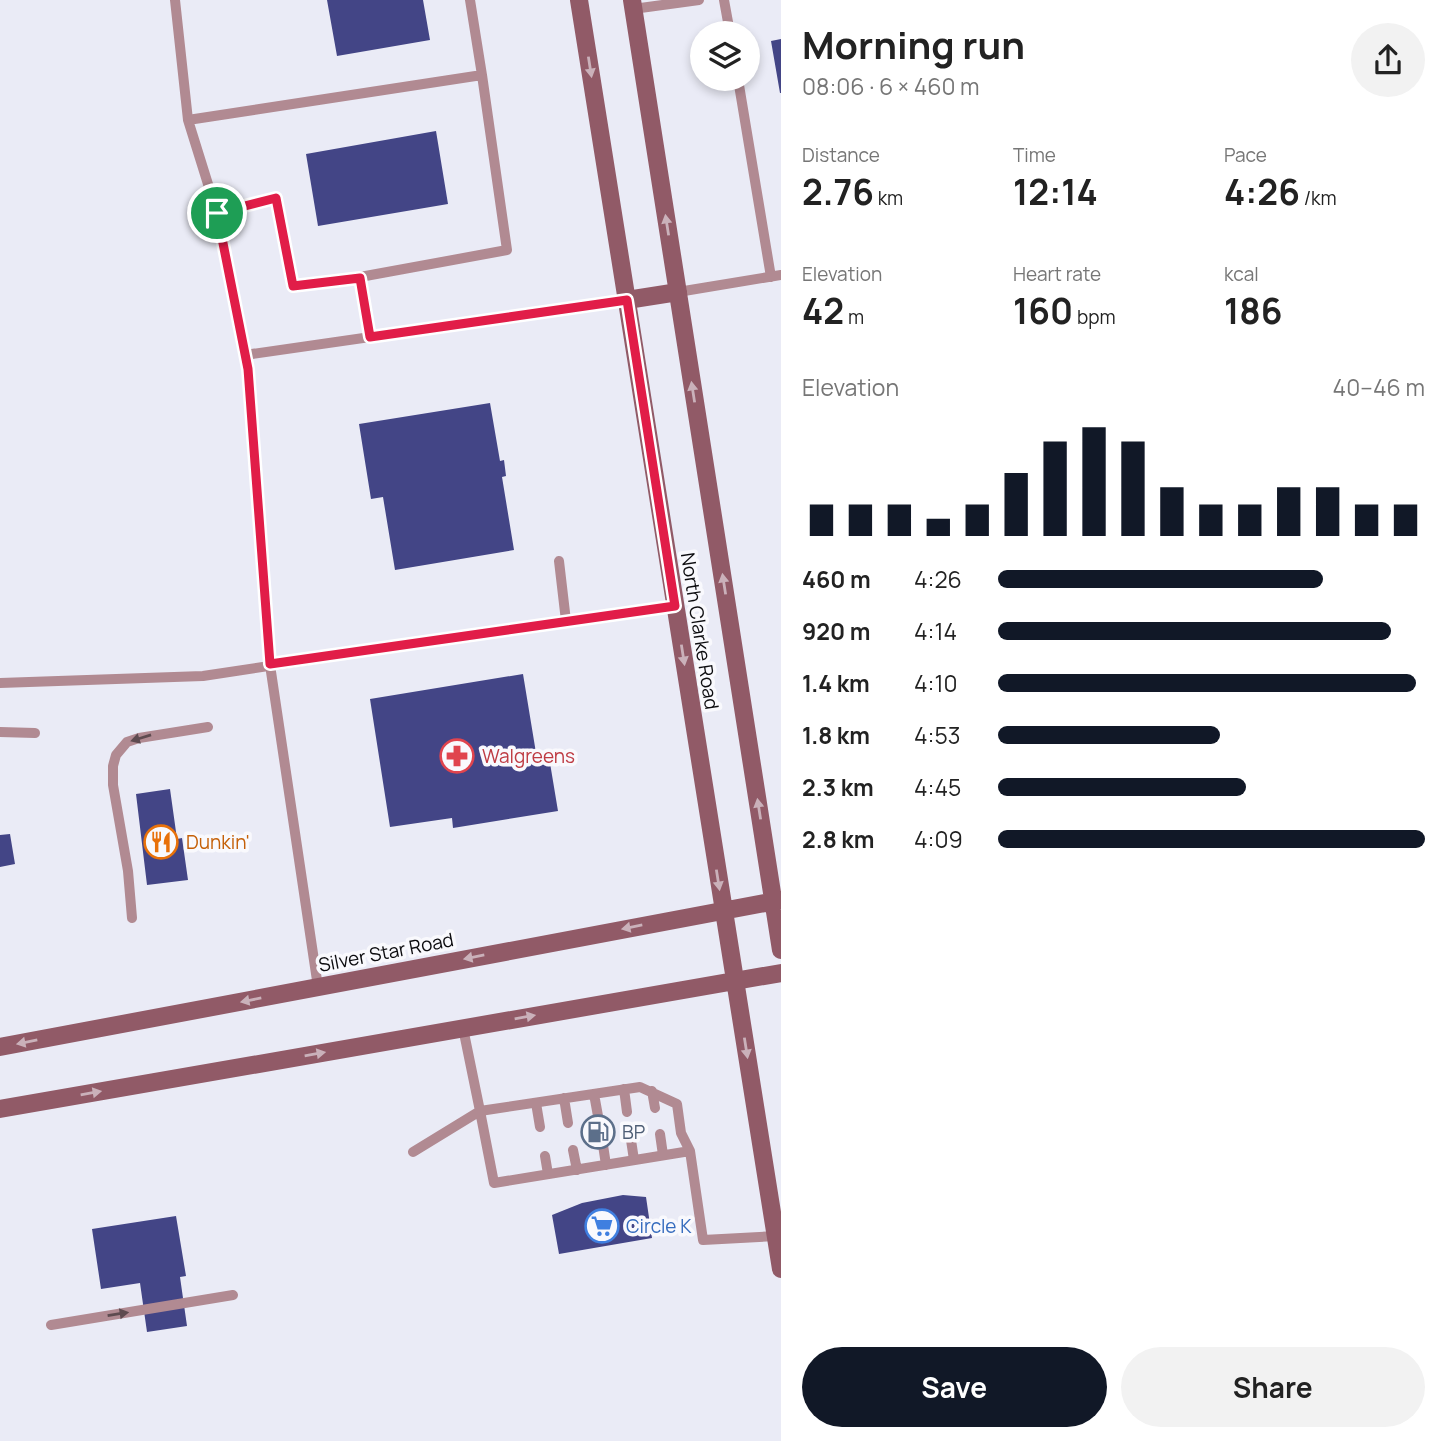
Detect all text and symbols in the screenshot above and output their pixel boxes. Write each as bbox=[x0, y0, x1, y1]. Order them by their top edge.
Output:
text: Morning run bbox=[802, 18, 1025, 70]
map controls bbox=[690, 21, 760, 91]
button: layers bbox=[690, 21, 760, 91]
button: share bbox=[1351, 23, 1425, 97]
one-way arrow bbox=[585, 57, 596, 79]
text: 08:06 · 6 × 460 m bbox=[802, 70, 980, 102]
text: Distance bbox=[802, 142, 880, 168]
text: Time bbox=[1013, 142, 1056, 168]
text: Pace bbox=[1224, 142, 1267, 168]
text: 2.76 bbox=[802, 168, 874, 216]
text: 12:14 bbox=[1013, 168, 1098, 216]
text: 4:26 bbox=[1224, 168, 1300, 216]
pin bbox=[187, 183, 247, 243]
text: km bbox=[874, 185, 903, 211]
text: /km bbox=[1300, 185, 1337, 211]
icon: arrive bbox=[198, 194, 236, 232]
one-way arrow bbox=[661, 214, 672, 236]
text: Elevation bbox=[802, 261, 882, 287]
text: Heart rate bbox=[1013, 261, 1101, 287]
text: kcal bbox=[1224, 261, 1259, 287]
text: 42 bbox=[802, 287, 844, 335]
text: 160 bbox=[1013, 287, 1073, 335]
text: 186 bbox=[1224, 287, 1283, 335]
text: m bbox=[844, 304, 864, 330]
text: bpm bbox=[1073, 304, 1116, 330]
text: Elevation bbox=[802, 371, 899, 403]
text: 40–46 m bbox=[1333, 371, 1425, 403]
one-way arrow bbox=[687, 381, 698, 403]
street label: North Clarke Road bbox=[675, 551, 725, 711]
text: 460 m bbox=[802, 563, 871, 595]
text: 4:26 bbox=[914, 563, 962, 595]
one-way arrow bbox=[718, 573, 729, 595]
text: 920 m bbox=[802, 615, 870, 647]
text: 4:14 bbox=[914, 615, 957, 647]
one-way arrow bbox=[678, 644, 689, 666]
text: 1.4 km bbox=[802, 667, 870, 699]
text: 4:10 bbox=[914, 667, 957, 699]
text: 1.8 km bbox=[802, 719, 870, 751]
text: 4:53 bbox=[914, 719, 960, 751]
one-way arrow bbox=[130, 734, 151, 744]
pharmacy icon: Walgreens bbox=[438, 737, 476, 775]
place label: Walgreens bbox=[482, 743, 575, 769]
text: 2.3 km bbox=[802, 771, 874, 803]
text: 4:45 bbox=[914, 771, 961, 803]
one-way arrow bbox=[753, 798, 764, 820]
restaurant icon: Dunkin' bbox=[142, 823, 180, 861]
text: 2.8 km bbox=[802, 823, 874, 855]
text: 4:09 bbox=[914, 823, 963, 855]
place label: Dunkin' bbox=[186, 829, 250, 855]
one-way arrow bbox=[713, 869, 724, 891]
one-way arrow bbox=[621, 922, 643, 933]
street label: Silver Star Road bbox=[316, 926, 456, 978]
one-way arrow bbox=[463, 952, 485, 963]
one-way arrow bbox=[240, 994, 262, 1005]
one-way arrow bbox=[514, 1012, 536, 1023]
one-way arrow bbox=[16, 1037, 38, 1048]
one-way arrow bbox=[740, 1037, 751, 1059]
one-way arrow bbox=[304, 1048, 326, 1059]
one-way arrow bbox=[80, 1087, 102, 1098]
fuel station icon: BP bbox=[579, 1113, 617, 1151]
place label: BP bbox=[622, 1119, 645, 1145]
supermarket icon: Circle K bbox=[583, 1207, 621, 1245]
place label: Circle K bbox=[626, 1213, 692, 1239]
one-way arrow bbox=[107, 1308, 129, 1319]
button: Save bbox=[802, 1347, 1107, 1427]
button: Share bbox=[1121, 1347, 1425, 1427]

